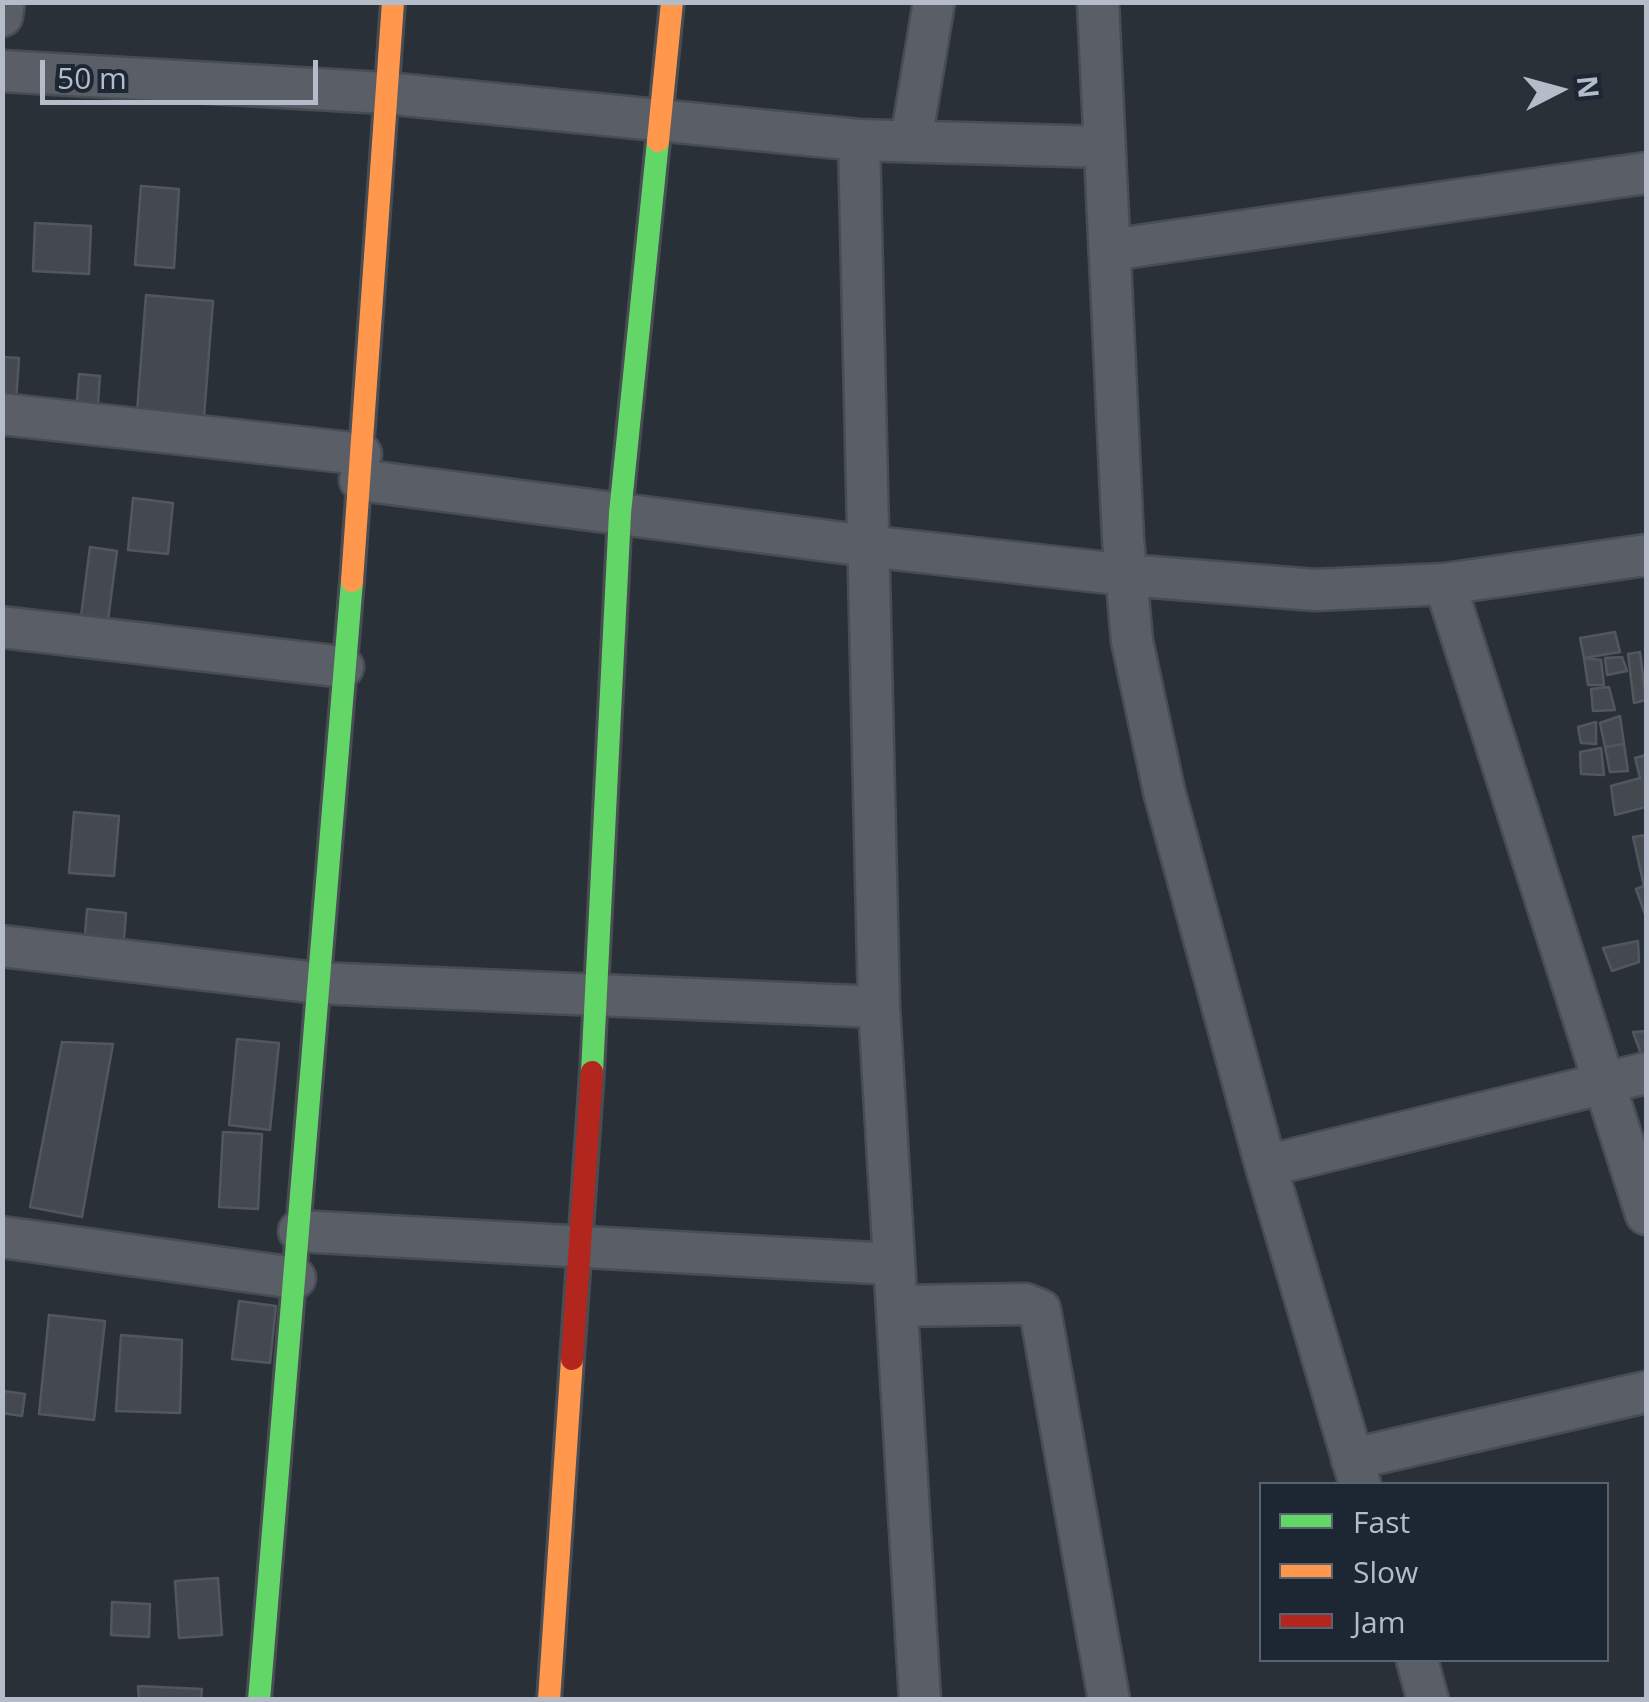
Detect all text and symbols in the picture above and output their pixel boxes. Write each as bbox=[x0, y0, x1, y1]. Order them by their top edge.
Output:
scale bar bbox=[45, 40, 322, 102]
north arrow bbox=[1509, 40, 1609, 140]
text: 50 m bbox=[57, 57, 127, 98]
text: N bbox=[1569, 74, 1609, 100]
legend bbox=[1259, 1482, 1609, 1662]
text: Fast bbox=[1353, 1501, 1410, 1542]
text: Slow bbox=[1353, 1551, 1418, 1592]
text: Jam bbox=[1353, 1601, 1406, 1642]

